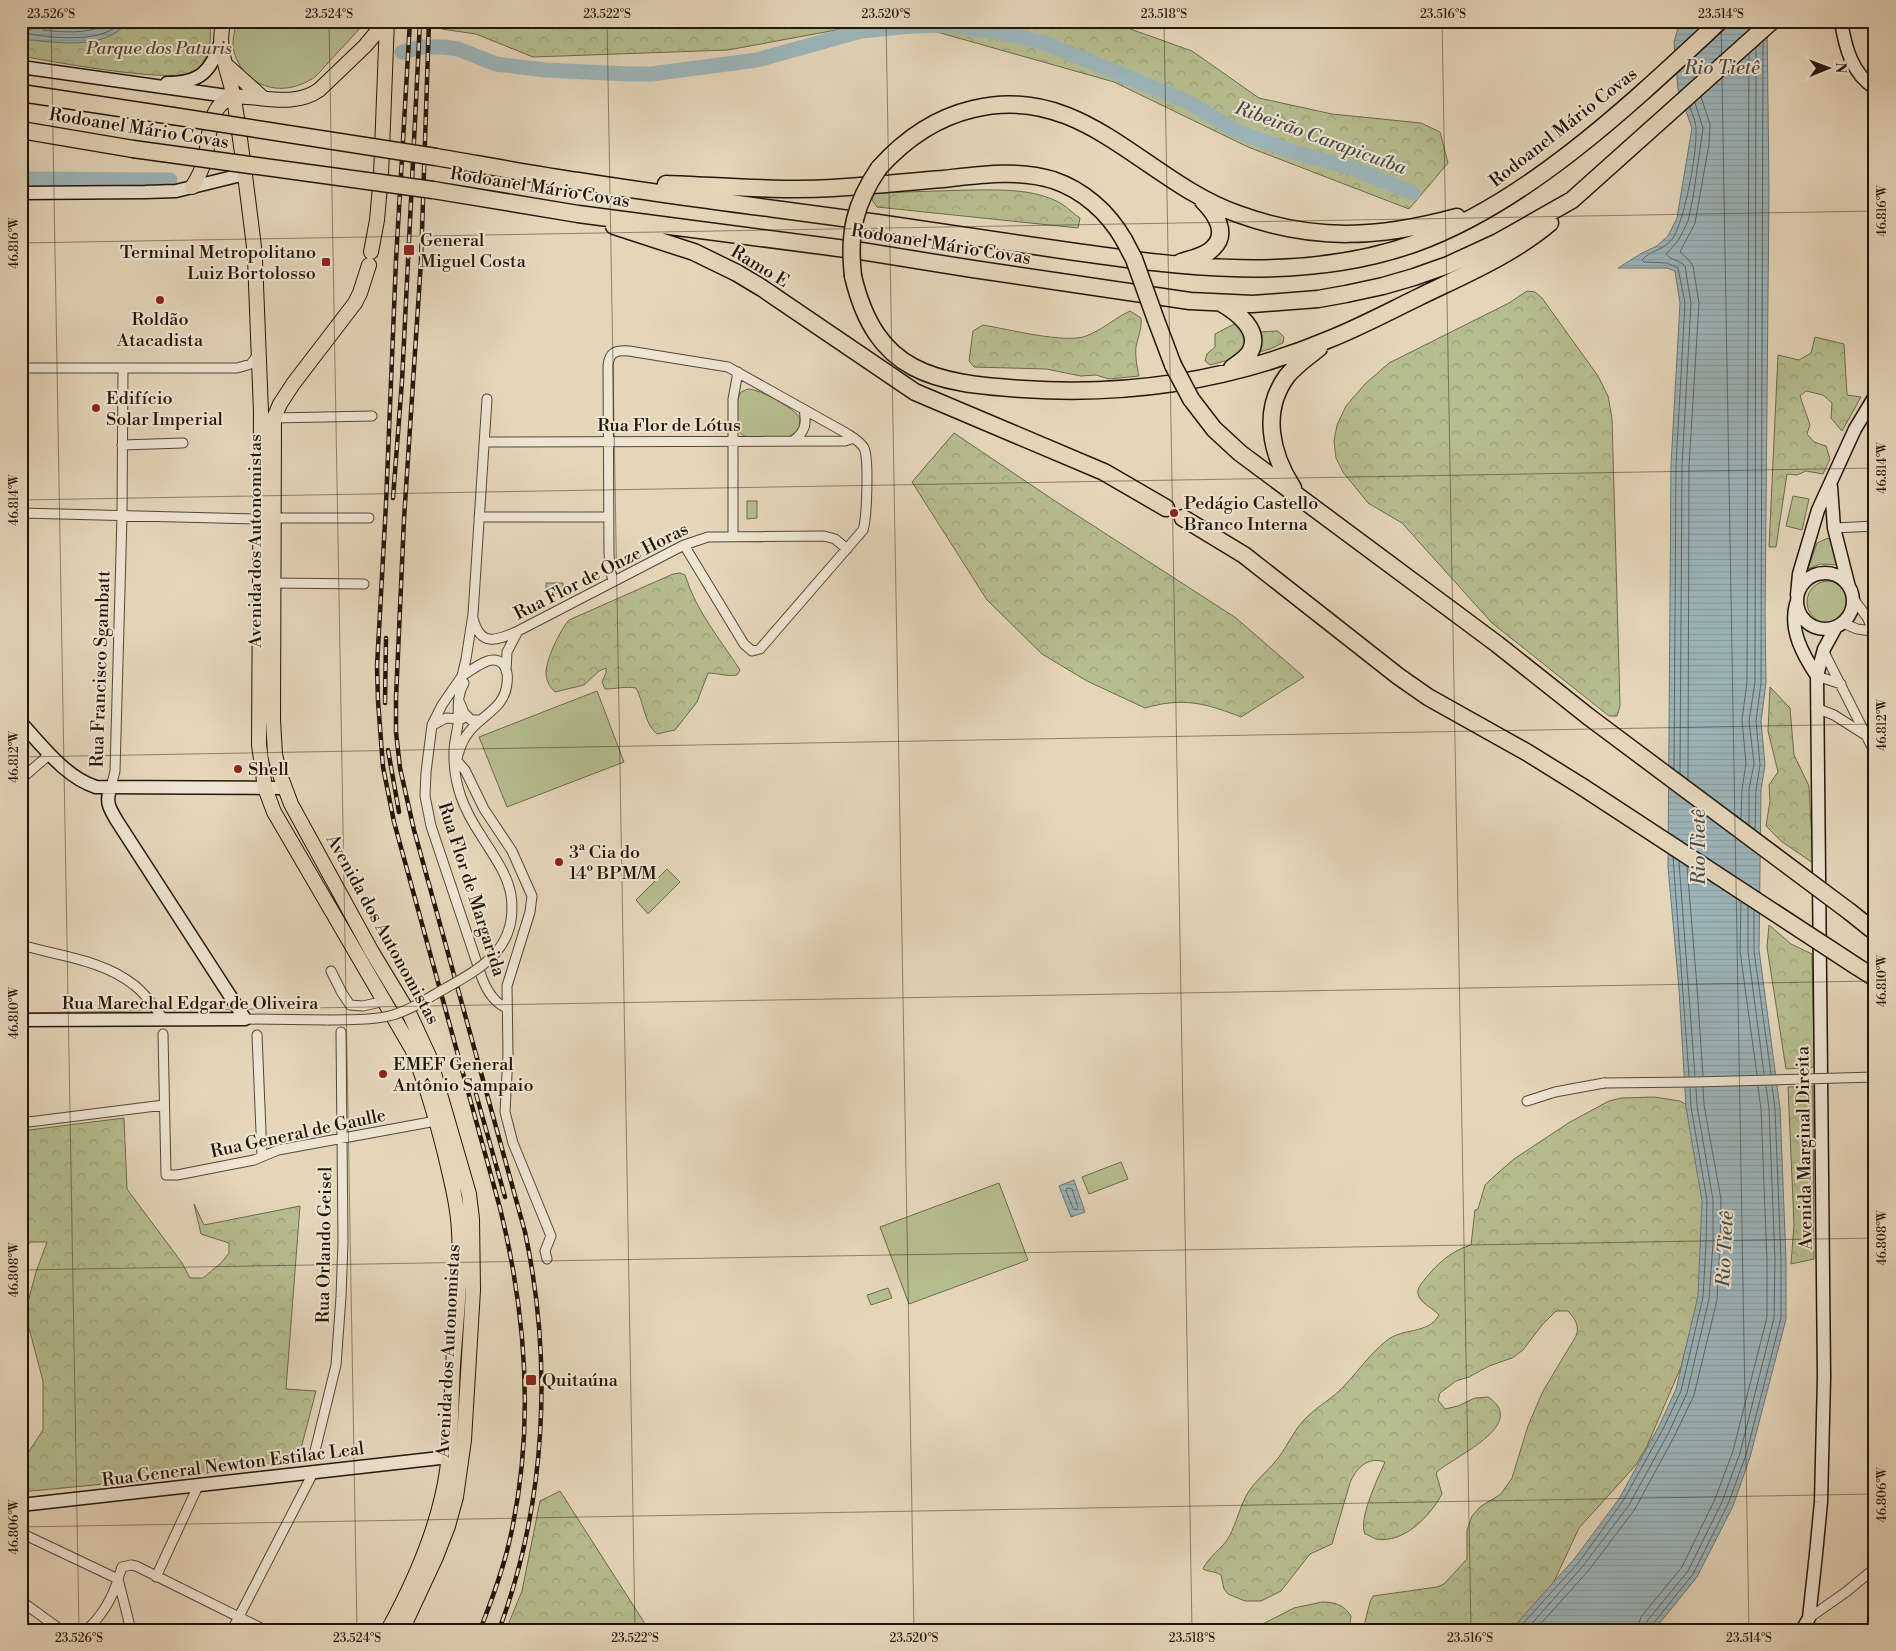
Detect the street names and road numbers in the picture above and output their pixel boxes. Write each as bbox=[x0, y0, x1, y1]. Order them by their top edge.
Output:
street label: Rodoanel Mário Covas bbox=[1485, 62, 1642, 192]
street label: Rodoanel Mário Covas bbox=[47, 103, 231, 154]
street label: Rodoanel Mário Covas bbox=[448, 162, 632, 213]
street label: Rodoanel Mário Covas bbox=[849, 219, 1033, 270]
street label: Ramo E bbox=[726, 240, 793, 293]
street label: Rua Flor de Lótus bbox=[597, 414, 741, 437]
street label: Avenida dos Autonomistas bbox=[244, 434, 267, 649]
street label: Rua Flor de Onze Horas bbox=[510, 517, 692, 625]
street label: Rua Francisco Sgambatt bbox=[86, 569, 115, 768]
street label: Rua Flor de Margarida bbox=[432, 799, 511, 980]
street label: Avenida dos Autonomistas bbox=[320, 829, 445, 1028]
street label: Rua Marechal Edgar de Oliveira bbox=[62, 992, 319, 1015]
street label: Avenida Marginal Direita bbox=[1791, 1045, 1818, 1251]
street label: Rua General de Gaulle bbox=[208, 1104, 388, 1163]
street label: Rua Orlando Geisel bbox=[312, 1166, 337, 1324]
street label: Avenida dos Autonomistas bbox=[431, 1244, 466, 1459]
street label: Rua General Newton Estilac Leal bbox=[100, 1437, 366, 1492]

